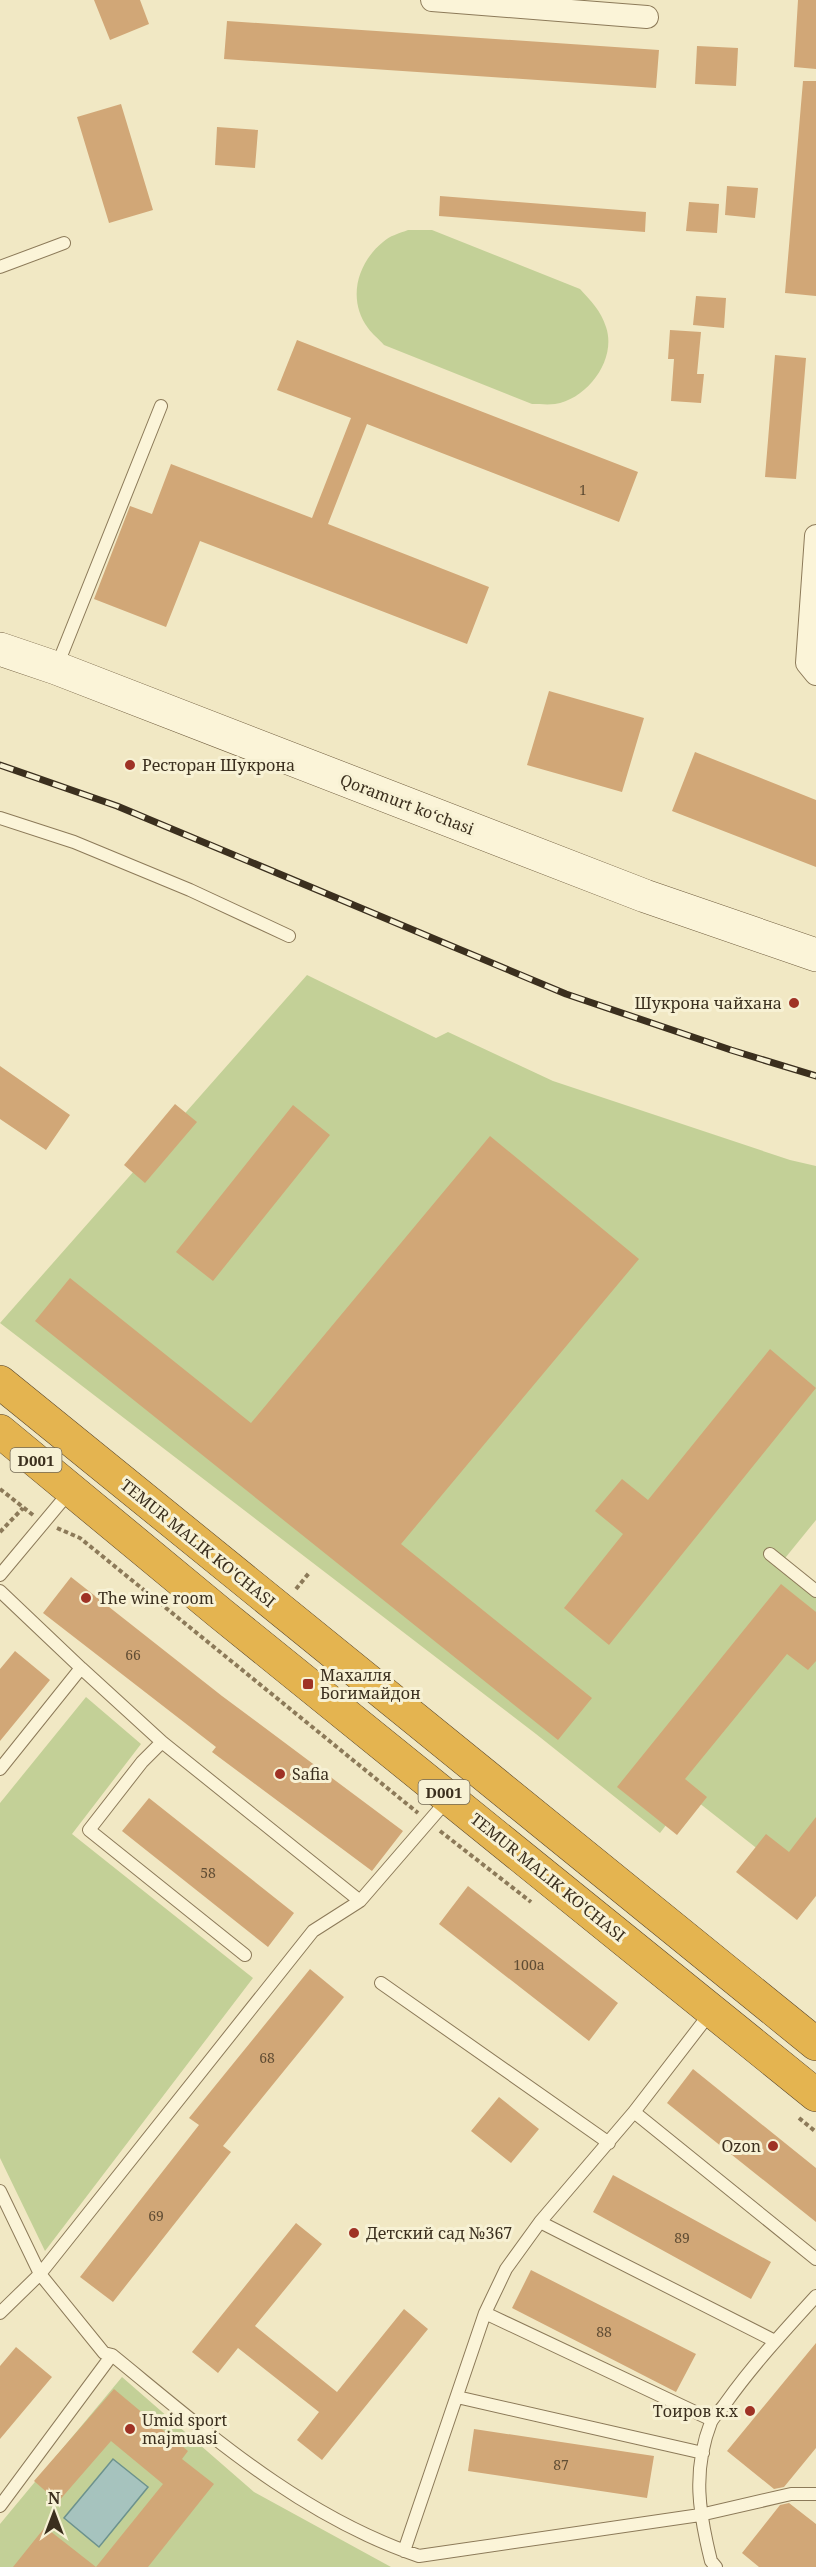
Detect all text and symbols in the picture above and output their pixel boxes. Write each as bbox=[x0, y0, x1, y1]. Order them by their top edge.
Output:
house number: 1 bbox=[579, 480, 587, 499]
place label: Ресторан Шукрона bbox=[142, 754, 295, 776]
marker: Ресторан Шукрона bbox=[123, 758, 137, 772]
street label: Qoramurt koʻchasi bbox=[337, 768, 477, 840]
place label: Шукрона чайхана bbox=[635, 992, 782, 1014]
marker: Шукрона чайхана bbox=[787, 996, 801, 1010]
road number: D001 bbox=[10, 1448, 62, 1472]
street label: TEMUR MALIK KO'CHASI bbox=[116, 1474, 280, 1612]
place label: The wine room bbox=[98, 1587, 214, 1609]
marker: The wine room bbox=[79, 1591, 93, 1605]
house number: 66 bbox=[125, 1645, 141, 1664]
place label: Махалля Богимайдон bbox=[320, 1664, 421, 1704]
marker: Махалля Богимайдон bbox=[301, 1677, 315, 1691]
place label: Safia bbox=[292, 1763, 329, 1785]
marker: Safia bbox=[273, 1767, 287, 1781]
road number: D001 bbox=[418, 1780, 470, 1804]
street label: TEMUR MALIK KO'CHASI bbox=[466, 1808, 630, 1946]
house number: 58 bbox=[200, 1863, 216, 1882]
house number: 100а bbox=[513, 1955, 545, 1974]
house number: 68 bbox=[259, 2048, 275, 2067]
place label: Ozon bbox=[721, 2135, 761, 2157]
marker: Ozon bbox=[766, 2139, 780, 2153]
house number: 69 bbox=[148, 2206, 164, 2225]
place label: Детский сад №367 bbox=[366, 2222, 512, 2244]
marker: Детский сад №367 bbox=[347, 2226, 361, 2240]
house number: 89 bbox=[674, 2228, 690, 2247]
house number: 88 bbox=[596, 2322, 612, 2341]
place label: Тоиров к.х bbox=[653, 2400, 739, 2422]
marker: Тоиров к.х bbox=[743, 2404, 757, 2418]
place label: Umid sport majmuasi bbox=[142, 2409, 228, 2449]
marker: Umid sport majmuasi bbox=[123, 2422, 137, 2436]
house number: 87 bbox=[553, 2455, 569, 2474]
north arrow bbox=[24, 2483, 84, 2543]
text: N bbox=[48, 2487, 61, 2509]

